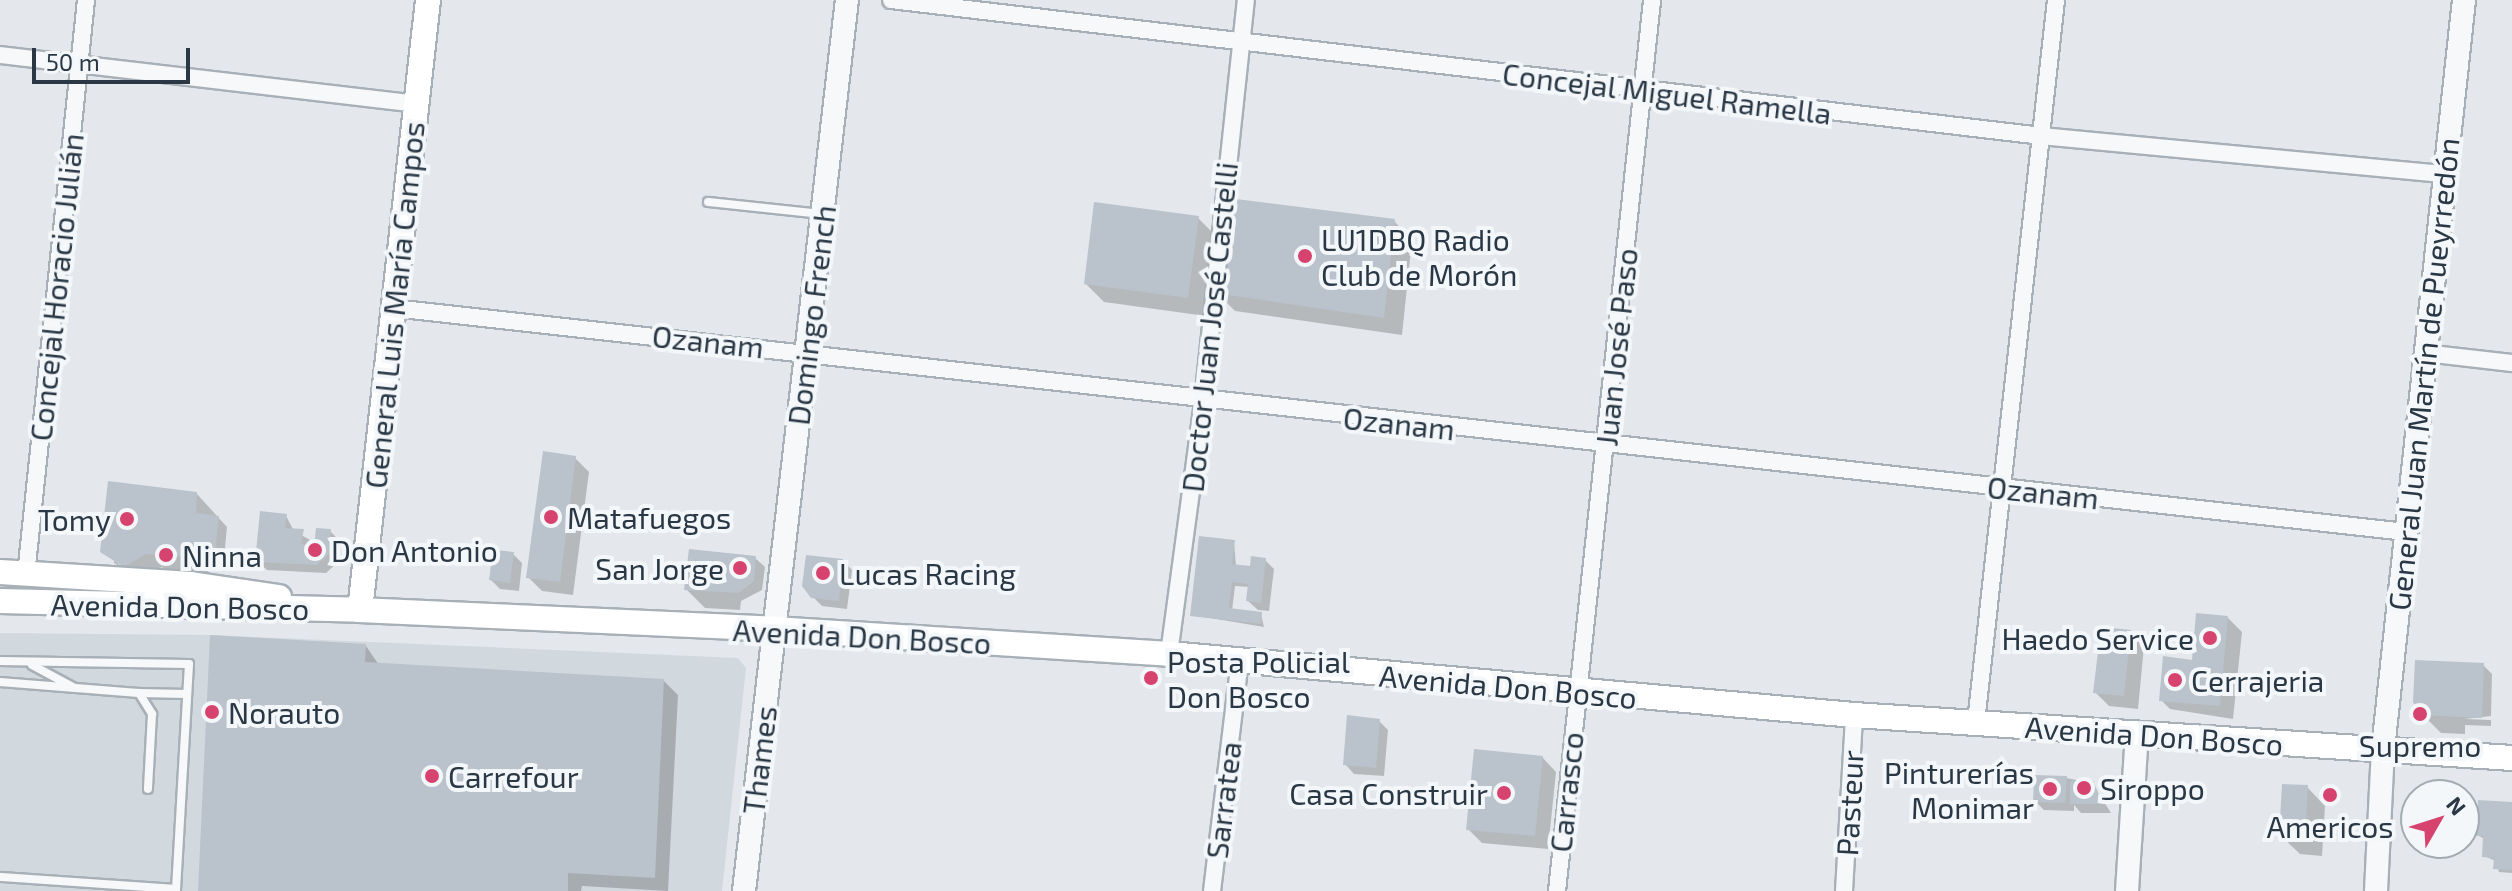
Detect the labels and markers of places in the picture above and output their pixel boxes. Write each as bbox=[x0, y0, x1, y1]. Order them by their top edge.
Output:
place label: LU1DBQ Radio Club de Morón bbox=[1321, 221, 1517, 292]
marker: LU1DBQ Radio Club de Morón bbox=[1296, 247, 1314, 265]
place label: Matafuegos bbox=[567, 499, 731, 535]
place label: Tomy bbox=[38, 501, 111, 537]
marker: Matafuegos bbox=[542, 508, 560, 526]
marker: Tomy bbox=[118, 510, 136, 528]
place label: Don Antonio bbox=[331, 532, 499, 568]
place label: Ninna bbox=[182, 537, 262, 573]
marker: Don Antonio bbox=[306, 541, 324, 559]
marker: Ninna bbox=[157, 546, 175, 564]
place label: San Jorge bbox=[595, 550, 724, 586]
place label: Lucas Racing bbox=[839, 555, 1016, 591]
marker: San Jorge bbox=[731, 559, 749, 577]
marker: Lucas Racing bbox=[814, 564, 832, 582]
place label: Haedo Service bbox=[2002, 620, 2194, 656]
marker: Haedo Service bbox=[2201, 629, 2219, 647]
place label: Posta Policial Don Bosco bbox=[1167, 643, 1350, 714]
place label: Cerrajeria bbox=[2191, 662, 2324, 698]
marker: Posta Policial Don Bosco bbox=[1142, 669, 1160, 687]
marker: Cerrajeria bbox=[2166, 671, 2184, 689]
place label: Norauto bbox=[228, 694, 340, 730]
marker: Norauto bbox=[203, 703, 221, 721]
marker: Supremo bbox=[2411, 705, 2429, 723]
place label: Supremo bbox=[2359, 727, 2481, 763]
place label: Pinturerías Monimar bbox=[1884, 754, 2034, 824]
place label: Carrefour bbox=[448, 758, 579, 794]
marker: Carrefour bbox=[423, 767, 441, 785]
place label: Siroppo bbox=[2100, 770, 2205, 806]
place label: Casa Construir bbox=[1289, 775, 1488, 811]
marker: Siroppo bbox=[2075, 779, 2093, 797]
marker: Pinturerías Monimar bbox=[2041, 780, 2059, 798]
marker: Casa Construir bbox=[1495, 784, 1513, 802]
marker: Americos bbox=[2321, 786, 2339, 804]
place label: Americos bbox=[2266, 808, 2394, 844]

